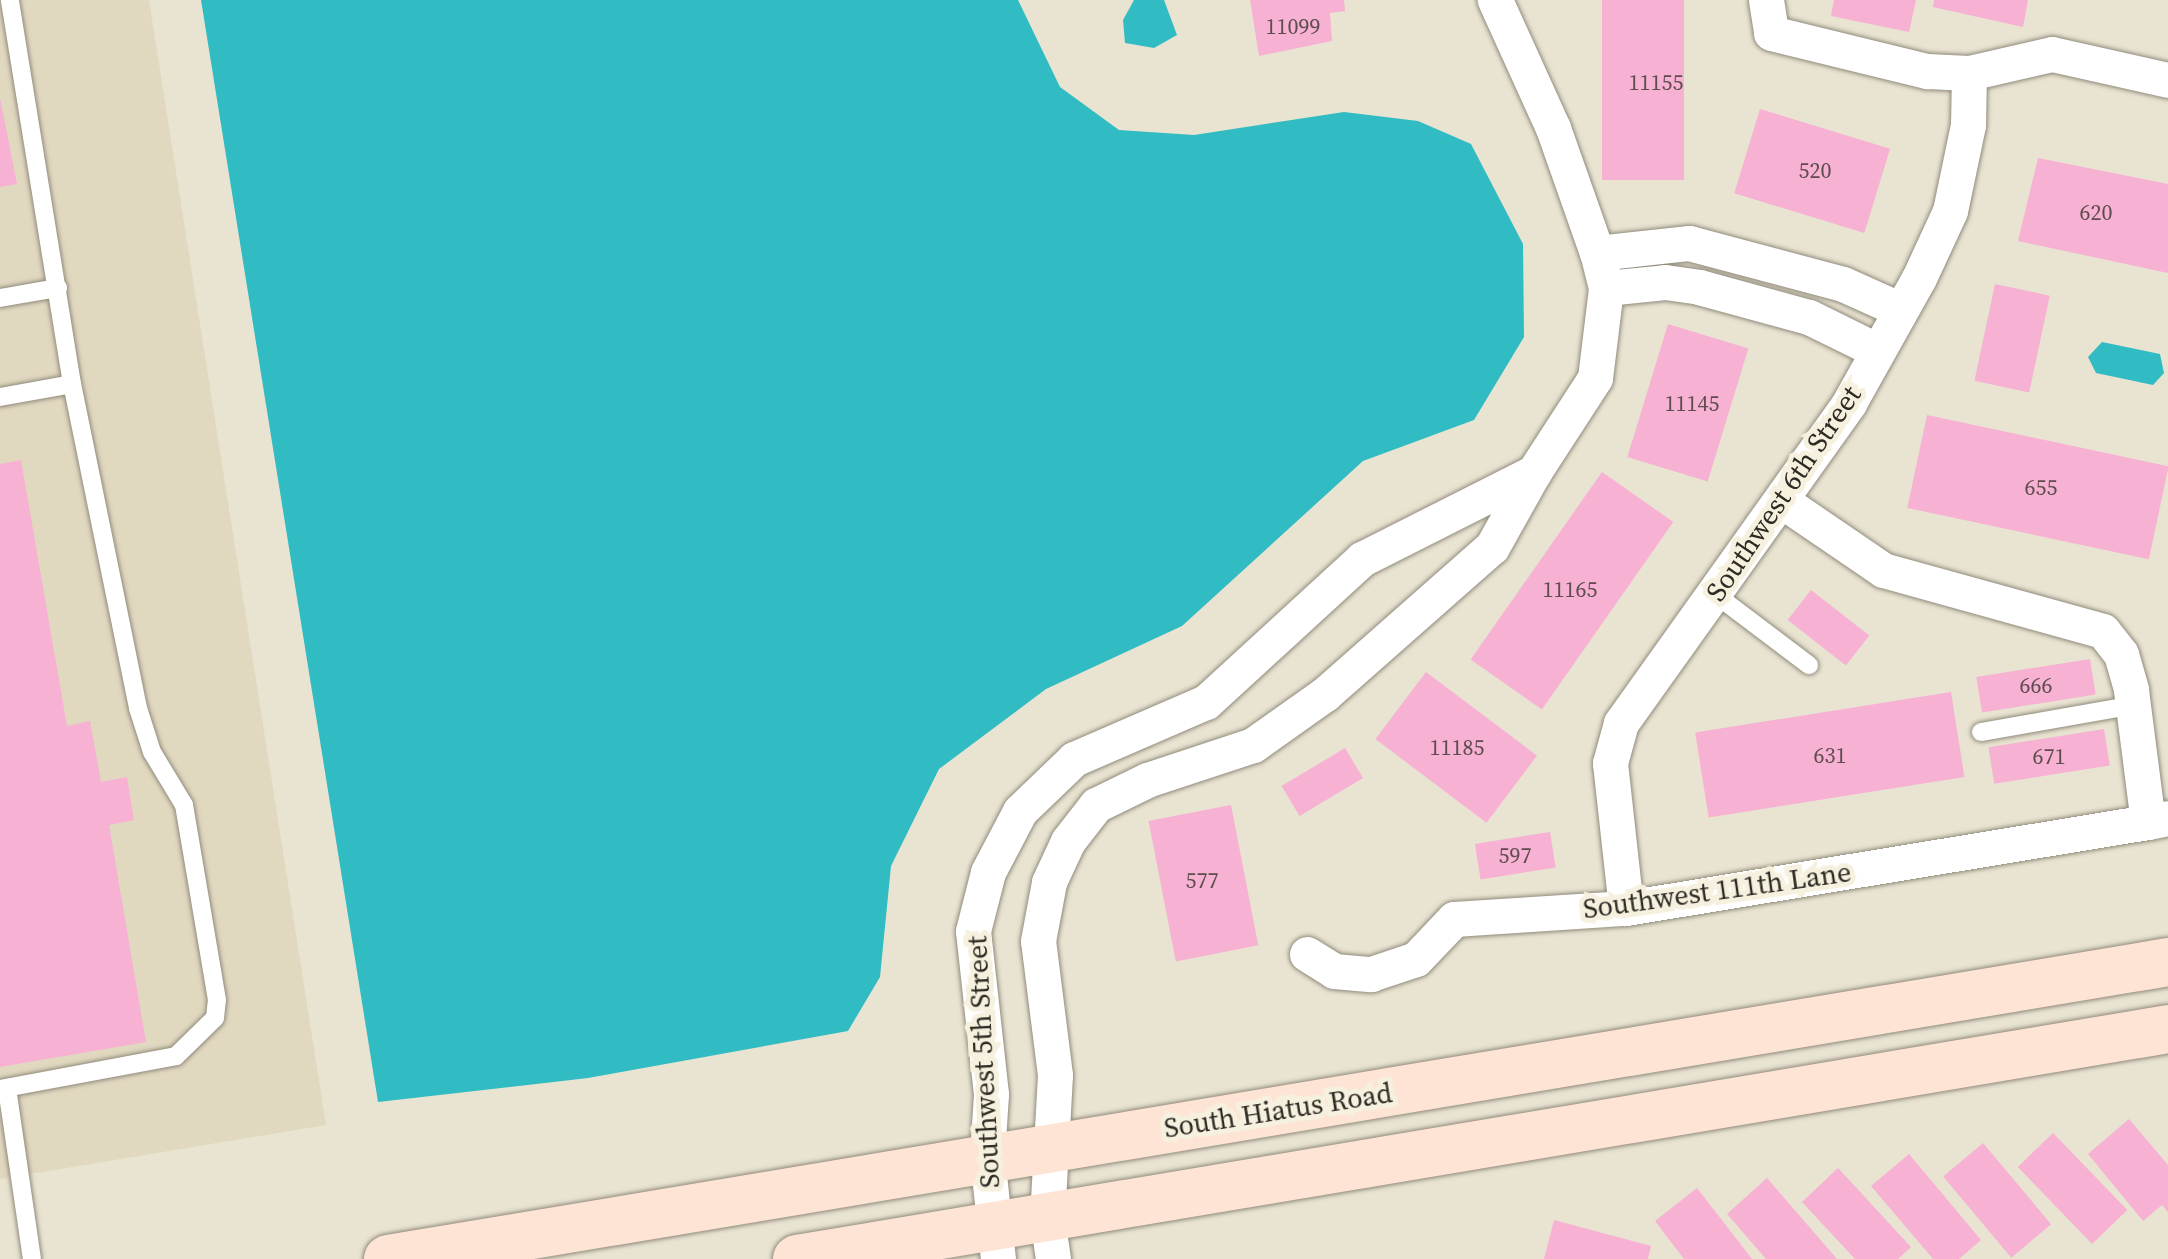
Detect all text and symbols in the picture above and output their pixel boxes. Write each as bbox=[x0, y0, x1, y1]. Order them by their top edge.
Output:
house number: 11099 bbox=[1266, 14, 1320, 40]
house number: 11155 bbox=[1629, 70, 1683, 96]
house number: 520 bbox=[1799, 158, 1831, 184]
house number: 620 bbox=[2080, 200, 2112, 226]
street label: Southwest 6th Street bbox=[1698, 379, 1868, 607]
house number: 11145 bbox=[1665, 391, 1719, 417]
house number: 655 bbox=[2025, 475, 2057, 501]
house number: 11165 bbox=[1543, 577, 1597, 603]
house number: 666 bbox=[2020, 673, 2052, 699]
house number: 11185 bbox=[1430, 735, 1484, 761]
house number: 631 bbox=[1814, 743, 1846, 769]
house number: 671 bbox=[2033, 744, 2065, 770]
house number: 597 bbox=[1499, 843, 1531, 869]
street label: Southwest 111th Lane bbox=[1581, 855, 1853, 925]
house number: 577 bbox=[1186, 868, 1218, 894]
street label: Southwest 5th Street bbox=[960, 935, 1006, 1189]
street label: South Hiatus Road bbox=[1162, 1075, 1394, 1145]

